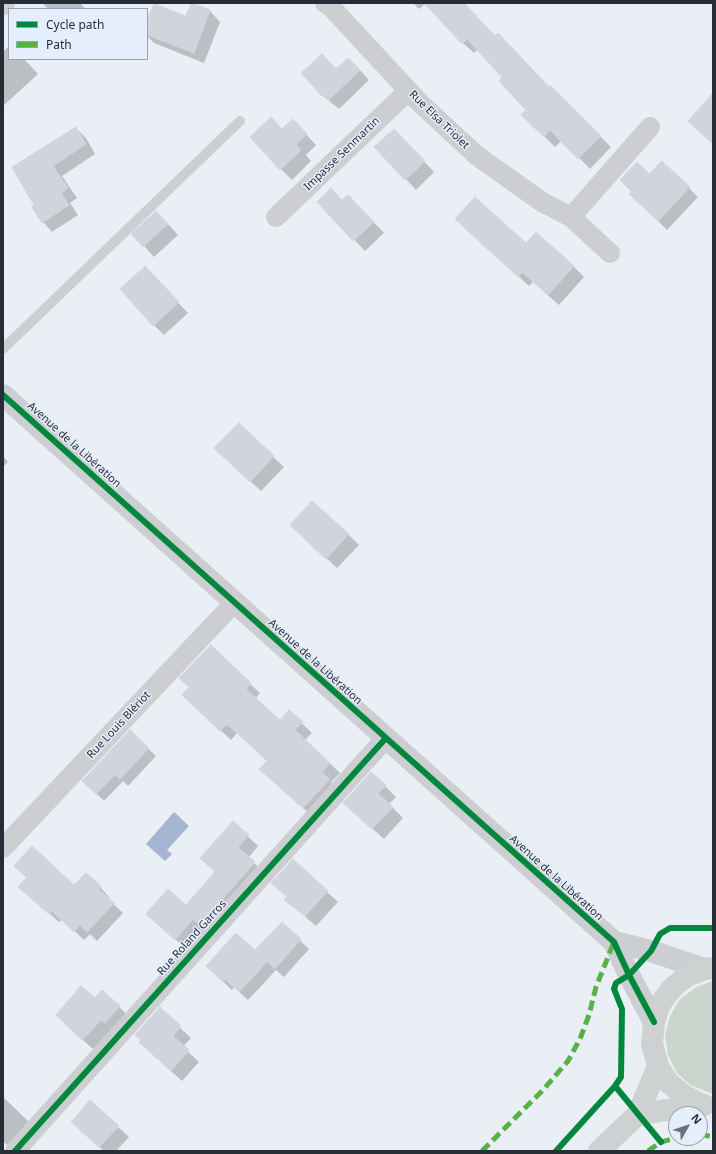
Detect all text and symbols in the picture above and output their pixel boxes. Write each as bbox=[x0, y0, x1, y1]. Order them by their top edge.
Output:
legend bbox=[8, 8, 148, 60]
text: Cycle path bbox=[46, 16, 104, 33]
text: Path bbox=[46, 36, 72, 53]
street label: Rue Elsa Triolet bbox=[406, 88, 472, 152]
street label: Impasse Senmartin bbox=[301, 114, 383, 194]
street label: Avenue de la Libération bbox=[24, 399, 124, 491]
street label: Avenue de la Libération bbox=[265, 616, 365, 708]
street label: Rue Louis Blériot bbox=[84, 689, 154, 761]
street label: Avenue de la Libération bbox=[506, 832, 606, 924]
street label: Rue Roland Garros bbox=[155, 898, 229, 978]
north arrow bbox=[668, 1106, 708, 1146]
text: N bbox=[688, 1111, 706, 1127]

